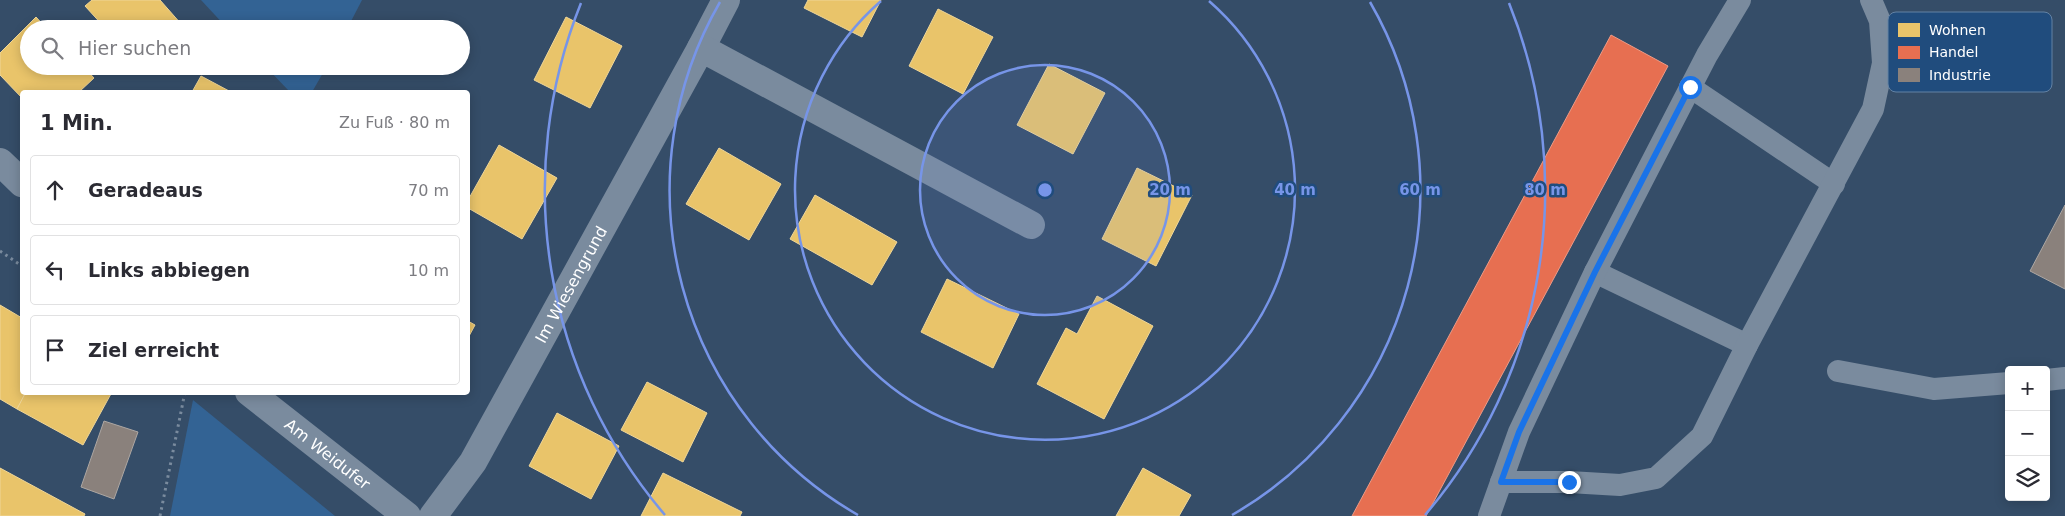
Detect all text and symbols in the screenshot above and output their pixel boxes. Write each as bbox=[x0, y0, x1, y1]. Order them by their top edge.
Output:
legend bbox=[1888, 12, 2052, 92]
search box bbox=[20, 20, 470, 75]
text: Wohnen bbox=[1929, 22, 1986, 38]
icon: search bbox=[38, 34, 66, 62]
text: Hier suchen bbox=[78, 37, 191, 59]
text: Handel bbox=[1929, 44, 1978, 60]
text: Industrie bbox=[1929, 67, 1991, 83]
route start bbox=[1679, 76, 1702, 99]
text: 1 Min. bbox=[40, 111, 113, 135]
text: Zu Fuß · 80 m bbox=[339, 113, 450, 132]
icon: ahead bbox=[41, 176, 69, 204]
text: Geradeaus bbox=[88, 179, 203, 201]
text: 70 m bbox=[408, 181, 449, 200]
centre of rings bbox=[1036, 181, 1054, 199]
text: 20 m bbox=[1149, 181, 1191, 199]
text: 40 m bbox=[1274, 181, 1316, 199]
text: 60 m bbox=[1399, 181, 1441, 199]
text: 80 m bbox=[1524, 181, 1566, 199]
street label: Im Wiesengrund bbox=[531, 223, 611, 346]
icon: left bbox=[41, 256, 69, 284]
text: Links abbiegen bbox=[88, 259, 250, 281]
text: 10 m bbox=[408, 261, 449, 280]
icon: arrive bbox=[41, 336, 69, 364]
text: Ziel erreicht bbox=[88, 339, 219, 361]
map controls bbox=[2005, 366, 2050, 501]
button: + bbox=[2005, 366, 2050, 411]
button: − bbox=[2005, 411, 2050, 456]
street label: Am Weidufer bbox=[281, 414, 374, 493]
button: layers bbox=[2005, 456, 2050, 501]
route end bbox=[1558, 471, 1581, 494]

